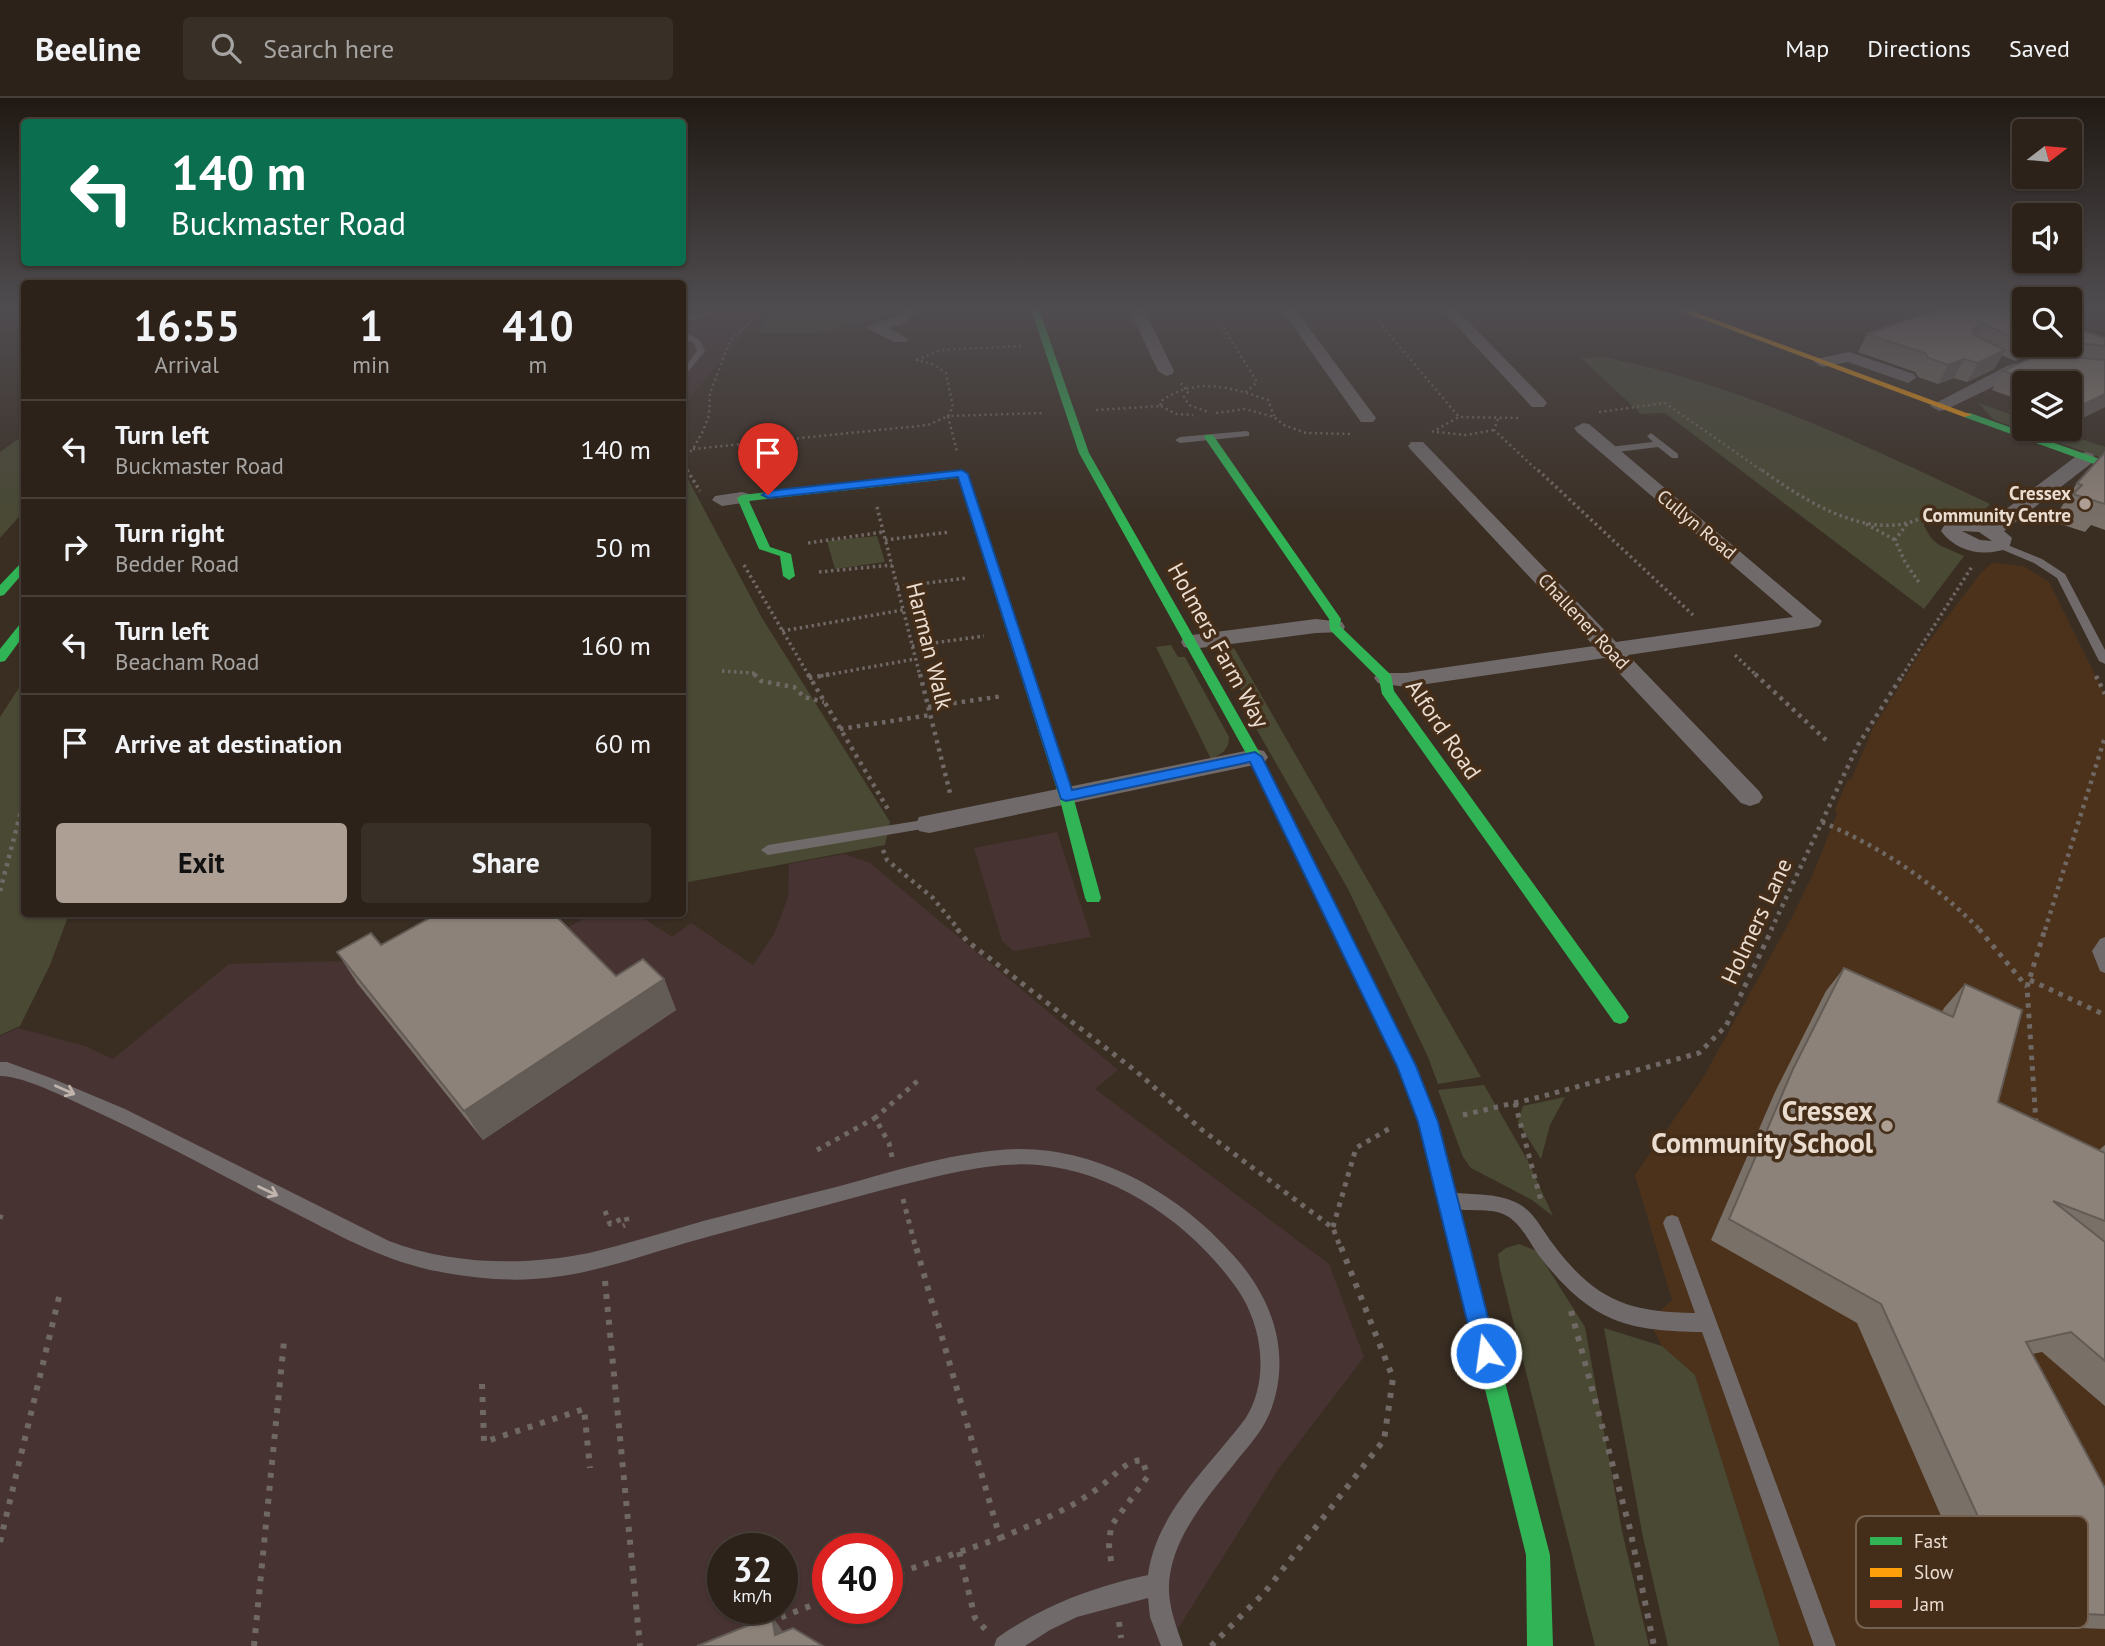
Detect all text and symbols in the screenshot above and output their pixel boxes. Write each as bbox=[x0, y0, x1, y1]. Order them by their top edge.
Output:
search box bbox=[183, 17, 673, 80]
text: Beeline bbox=[35, 27, 141, 70]
icon: search bbox=[207, 29, 245, 67]
text: Search here bbox=[263, 32, 394, 65]
text: Map bbox=[1785, 33, 1829, 64]
text: Directions bbox=[1867, 33, 1971, 64]
text: Saved bbox=[2009, 33, 2070, 64]
north arrow bbox=[2012, 119, 2082, 189]
map controls bbox=[2012, 119, 2082, 441]
text: 140 m bbox=[171, 140, 306, 204]
icon: left bbox=[56, 147, 147, 238]
text: Buckmaster Road bbox=[171, 202, 406, 244]
button: sound bbox=[2012, 203, 2082, 273]
button: search bbox=[2012, 287, 2082, 357]
text: 16:55 bbox=[133, 298, 240, 353]
text: 1 bbox=[359, 298, 383, 353]
text: 410 bbox=[502, 298, 574, 353]
text: Arrival bbox=[154, 350, 219, 379]
text: min bbox=[352, 350, 390, 379]
text: m bbox=[529, 350, 547, 379]
button: layers bbox=[2012, 371, 2082, 441]
text: Turn left bbox=[115, 418, 209, 451]
pin bbox=[738, 423, 798, 495]
icon: left bbox=[56, 430, 94, 468]
text: 140 m bbox=[580, 433, 651, 466]
icon: arrive bbox=[749, 434, 787, 472]
text: Buckmaster Road bbox=[115, 451, 284, 480]
place label: Cressex Community Centre bbox=[1923, 481, 2071, 527]
street label: Cullyn Road bbox=[1652, 484, 1742, 564]
marker: Cressex Community Centre bbox=[2077, 496, 2093, 512]
text: Turn right bbox=[115, 516, 224, 549]
icon: right bbox=[56, 528, 94, 566]
text: 50 m bbox=[595, 531, 651, 564]
text: Bedder Road bbox=[115, 549, 239, 578]
street label: Holmers Farm Way bbox=[1162, 557, 1276, 733]
street label: Challener Road bbox=[1533, 568, 1635, 674]
street label: Harman Walk bbox=[900, 579, 960, 713]
text: Turn left bbox=[115, 614, 209, 647]
icon: left bbox=[56, 626, 94, 664]
text: 160 m bbox=[580, 629, 651, 662]
text: Beacham Road bbox=[115, 647, 259, 676]
street label: Alford Road bbox=[1400, 673, 1488, 785]
icon: arrive bbox=[56, 724, 94, 762]
text: Arrive at destination bbox=[115, 727, 342, 760]
text: 60 m bbox=[595, 727, 651, 760]
button: Exit bbox=[56, 823, 347, 903]
button: Share bbox=[361, 823, 651, 903]
street label: Holmers Lane bbox=[1714, 853, 1798, 989]
one-way arrow bbox=[54, 1084, 75, 1097]
place label: Cressex Community School bbox=[1651, 1092, 1874, 1161]
marker: Cressex Community School bbox=[1879, 1118, 1895, 1134]
one-way arrow bbox=[257, 1185, 278, 1199]
position arrow bbox=[1449, 1316, 1523, 1390]
legend bbox=[1856, 1516, 2088, 1628]
text: Fast bbox=[1914, 1529, 1948, 1553]
speed limit sign: 40 bbox=[812, 1533, 903, 1624]
text: 32 bbox=[733, 1546, 772, 1592]
text: Slow bbox=[1914, 1560, 1954, 1584]
text: km/h bbox=[733, 1584, 772, 1607]
text: Jam bbox=[1913, 1592, 1944, 1616]

